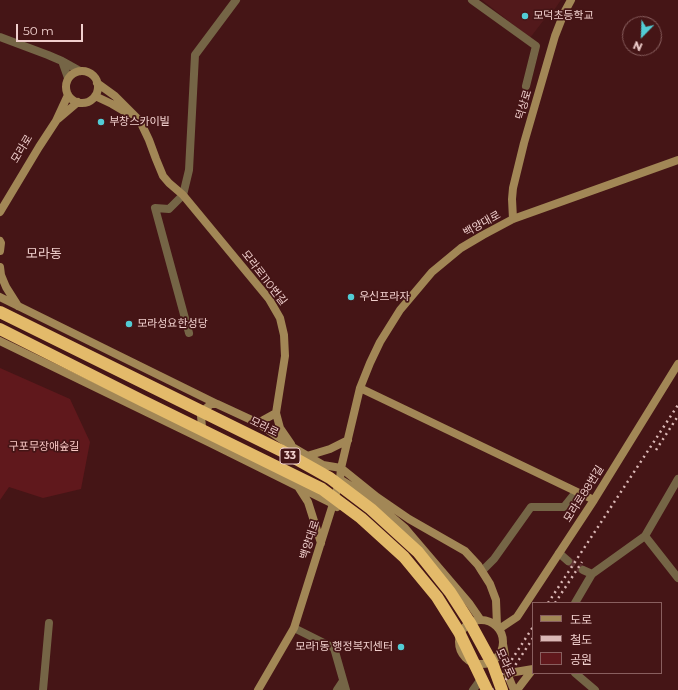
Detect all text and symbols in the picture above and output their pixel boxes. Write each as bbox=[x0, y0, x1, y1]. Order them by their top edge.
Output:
place label: 모덕초등학교 bbox=[533, 9, 594, 23]
marker: 모덕초등학교 bbox=[520, 11, 530, 21]
scale bar bbox=[18, 16, 85, 42]
north arrow bbox=[622, 16, 662, 56]
text: 50 m bbox=[23, 23, 54, 38]
text: N bbox=[631, 38, 645, 54]
street label: 덕상로 bbox=[513, 89, 535, 121]
place label: 부창스카이빌 bbox=[109, 115, 170, 129]
marker: 부창스카이빌 bbox=[96, 117, 106, 127]
street label: 모라로 bbox=[9, 133, 35, 165]
street label: 백양대로 bbox=[461, 208, 503, 240]
district label: 모라동 bbox=[26, 246, 62, 262]
street label: 모라로110번길 bbox=[239, 248, 289, 308]
place label: 우신프라자 bbox=[359, 290, 410, 304]
marker: 우신프라자 bbox=[346, 292, 356, 302]
place label: 모라성요한성당 bbox=[137, 317, 208, 331]
marker: 모라성요한성당 bbox=[124, 319, 134, 329]
street label: 모라로 bbox=[247, 414, 281, 440]
park label: 구포무장애숲길 bbox=[9, 440, 79, 454]
road number: 33 bbox=[280, 448, 300, 464]
street label: 모라로88번길 bbox=[561, 463, 607, 525]
street label: 백양대로 bbox=[297, 519, 323, 561]
legend bbox=[532, 602, 662, 674]
text: 도로 bbox=[570, 612, 592, 627]
text: 철도 bbox=[570, 632, 592, 647]
place label: 모라1동 행정복지센터 bbox=[295, 640, 393, 654]
marker: 모라1동 행정복지센터 bbox=[396, 642, 406, 652]
street label: 모라로 bbox=[493, 646, 517, 680]
text: 공원 bbox=[570, 652, 592, 667]

